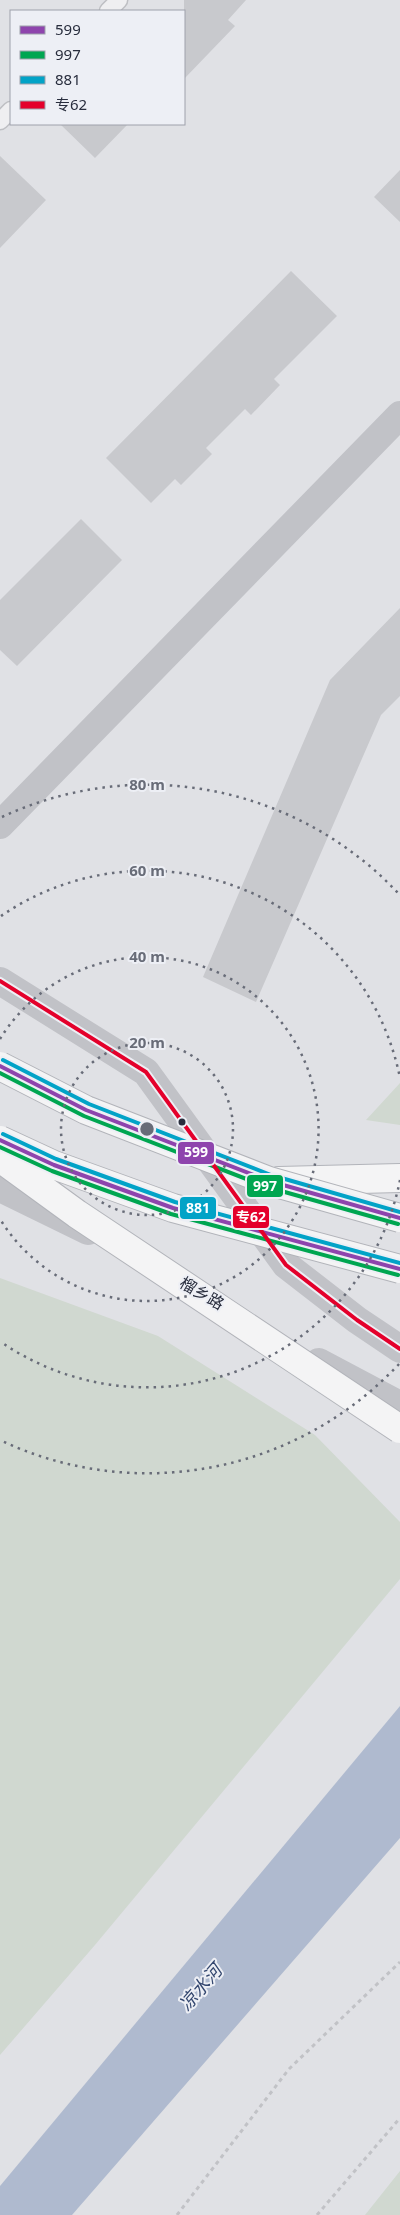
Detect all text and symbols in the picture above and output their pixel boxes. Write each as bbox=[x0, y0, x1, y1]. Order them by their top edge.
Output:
legend bbox=[10, 10, 185, 125]
text: 599 bbox=[55, 19, 81, 39]
text: 997 bbox=[55, 44, 81, 64]
text: 881 bbox=[55, 69, 81, 89]
text: 专62 bbox=[55, 94, 87, 114]
text: 80 m bbox=[129, 774, 165, 794]
text: 60 m bbox=[129, 860, 165, 880]
text: 40 m bbox=[129, 946, 165, 966]
text: 20 m bbox=[129, 1032, 165, 1052]
unlabelled marker bbox=[177, 1117, 187, 1127]
centre of rings bbox=[138, 1120, 156, 1138]
line badge: 599 bbox=[177, 1141, 215, 1165]
text: 599 bbox=[184, 1142, 208, 1161]
line badge: 997 bbox=[246, 1174, 284, 1198]
text: 997 bbox=[253, 1176, 277, 1195]
line badge: 881 bbox=[179, 1196, 217, 1220]
text: 881 bbox=[186, 1198, 210, 1217]
line badge: 专62 bbox=[232, 1205, 270, 1229]
text: 专62 bbox=[236, 1207, 266, 1226]
street label: 榴乡路 bbox=[176, 1271, 228, 1315]
water label: 凉水河 bbox=[173, 1956, 229, 2015]

